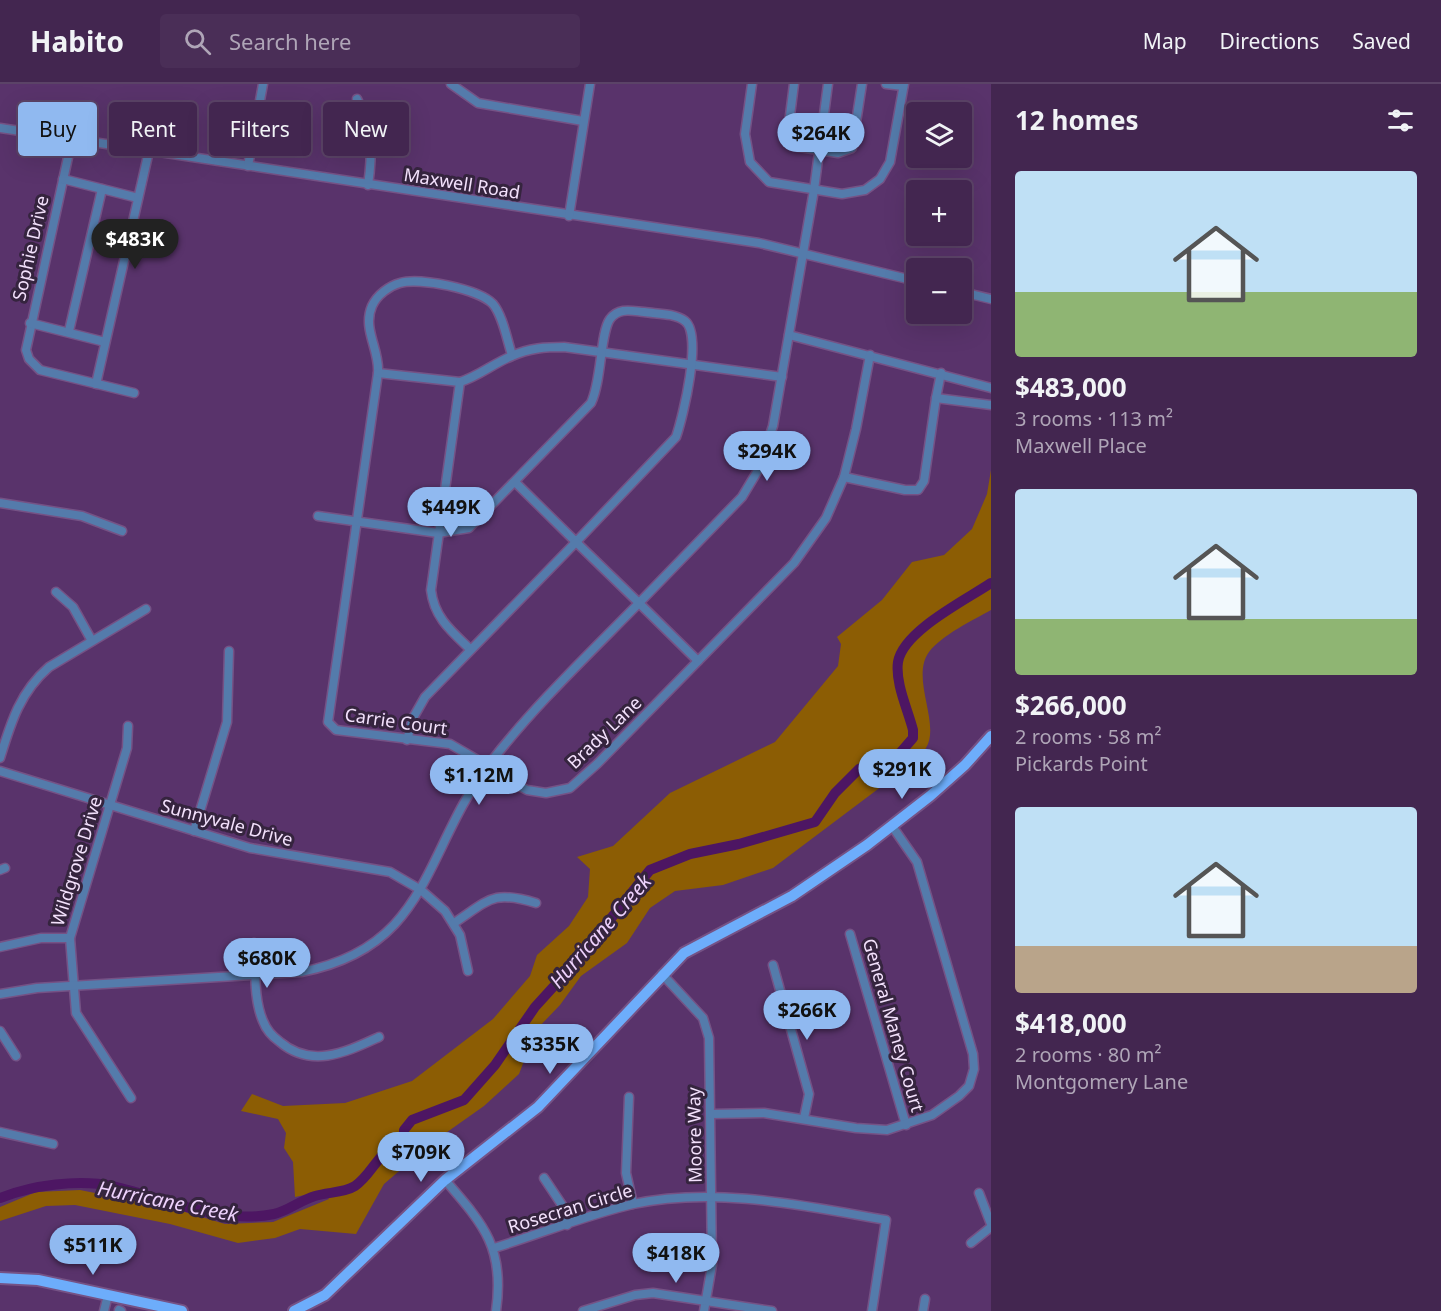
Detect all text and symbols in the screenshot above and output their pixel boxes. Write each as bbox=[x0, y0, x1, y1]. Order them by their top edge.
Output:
search box bbox=[160, 14, 580, 68]
text: Habito bbox=[30, 22, 124, 60]
icon: search bbox=[181, 25, 214, 58]
text: Search here bbox=[229, 26, 351, 56]
text: Map bbox=[1143, 27, 1187, 55]
text: Directions bbox=[1220, 27, 1319, 55]
text: Saved bbox=[1352, 27, 1411, 55]
chip: Buy bbox=[18, 102, 97, 156]
chip: Rent bbox=[109, 102, 197, 156]
chip: Filters bbox=[209, 102, 311, 156]
chip: New bbox=[323, 102, 409, 156]
map controls bbox=[906, 102, 972, 324]
button: layers bbox=[906, 102, 972, 168]
text: 12 homes bbox=[1015, 102, 1139, 138]
icon: filters bbox=[1384, 104, 1417, 137]
pin: $264K bbox=[779, 113, 863, 164]
text: $264K bbox=[791, 119, 851, 146]
street label: Maxwell Road bbox=[402, 162, 522, 204]
button: + bbox=[906, 180, 972, 246]
street label: Sophie Drive bbox=[6, 193, 54, 303]
icon: home bbox=[1162, 210, 1270, 318]
pin: $483K bbox=[93, 219, 177, 270]
text: $483K bbox=[105, 225, 165, 252]
button: − bbox=[906, 258, 972, 324]
text: $483,000 bbox=[1015, 369, 1127, 405]
text: 3 rooms · 113 m² bbox=[1015, 405, 1173, 432]
pin: $294K bbox=[725, 431, 809, 482]
text: Maxwell Place bbox=[1015, 432, 1147, 459]
text: $294K bbox=[737, 437, 797, 464]
pin: $449K bbox=[409, 487, 493, 538]
text: $449K bbox=[421, 493, 481, 520]
icon: home bbox=[1162, 528, 1270, 636]
text: $266,000 bbox=[1015, 687, 1127, 723]
street label: Brady Lane bbox=[562, 691, 646, 773]
street label: Carrie Court bbox=[343, 702, 449, 740]
text: 2 rooms · 58 m² bbox=[1015, 723, 1162, 750]
pin: $291K bbox=[860, 749, 944, 800]
text: Pickards Point bbox=[1015, 750, 1148, 777]
pin: $1.12M bbox=[430, 755, 528, 806]
text: $291K bbox=[872, 755, 932, 782]
text: $1.12M bbox=[444, 761, 514, 788]
street label: Wildgrove Drive bbox=[45, 793, 107, 929]
street label: Sunnyvale Drive bbox=[158, 793, 296, 851]
icon: home bbox=[1162, 846, 1270, 954]
water label: Hurricane Creek bbox=[543, 868, 658, 994]
street label: General Maney Court bbox=[858, 935, 930, 1115]
pin: $680K bbox=[225, 938, 309, 989]
text: $680K bbox=[237, 944, 297, 971]
pin: $266K bbox=[765, 990, 849, 1041]
text: $266K bbox=[777, 996, 837, 1023]
text: $418,000 bbox=[1015, 1005, 1127, 1041]
pin: $335K bbox=[508, 1024, 592, 1075]
text: $335K bbox=[520, 1030, 580, 1057]
text: 2 rooms · 80 m² bbox=[1015, 1041, 1162, 1068]
text: Montgomery Lane bbox=[1015, 1068, 1188, 1095]
street label: Moore Way bbox=[681, 1086, 707, 1183]
pin: $709K bbox=[379, 1132, 463, 1183]
text: $709K bbox=[391, 1138, 451, 1165]
water label: Hurricane Creek bbox=[95, 1174, 242, 1228]
street label: Rosecran Circle bbox=[505, 1178, 635, 1238]
pin: $511K bbox=[51, 1225, 135, 1276]
text: $511K bbox=[63, 1231, 123, 1258]
pin: $418K bbox=[634, 1233, 718, 1284]
text: $418K bbox=[646, 1239, 706, 1266]

